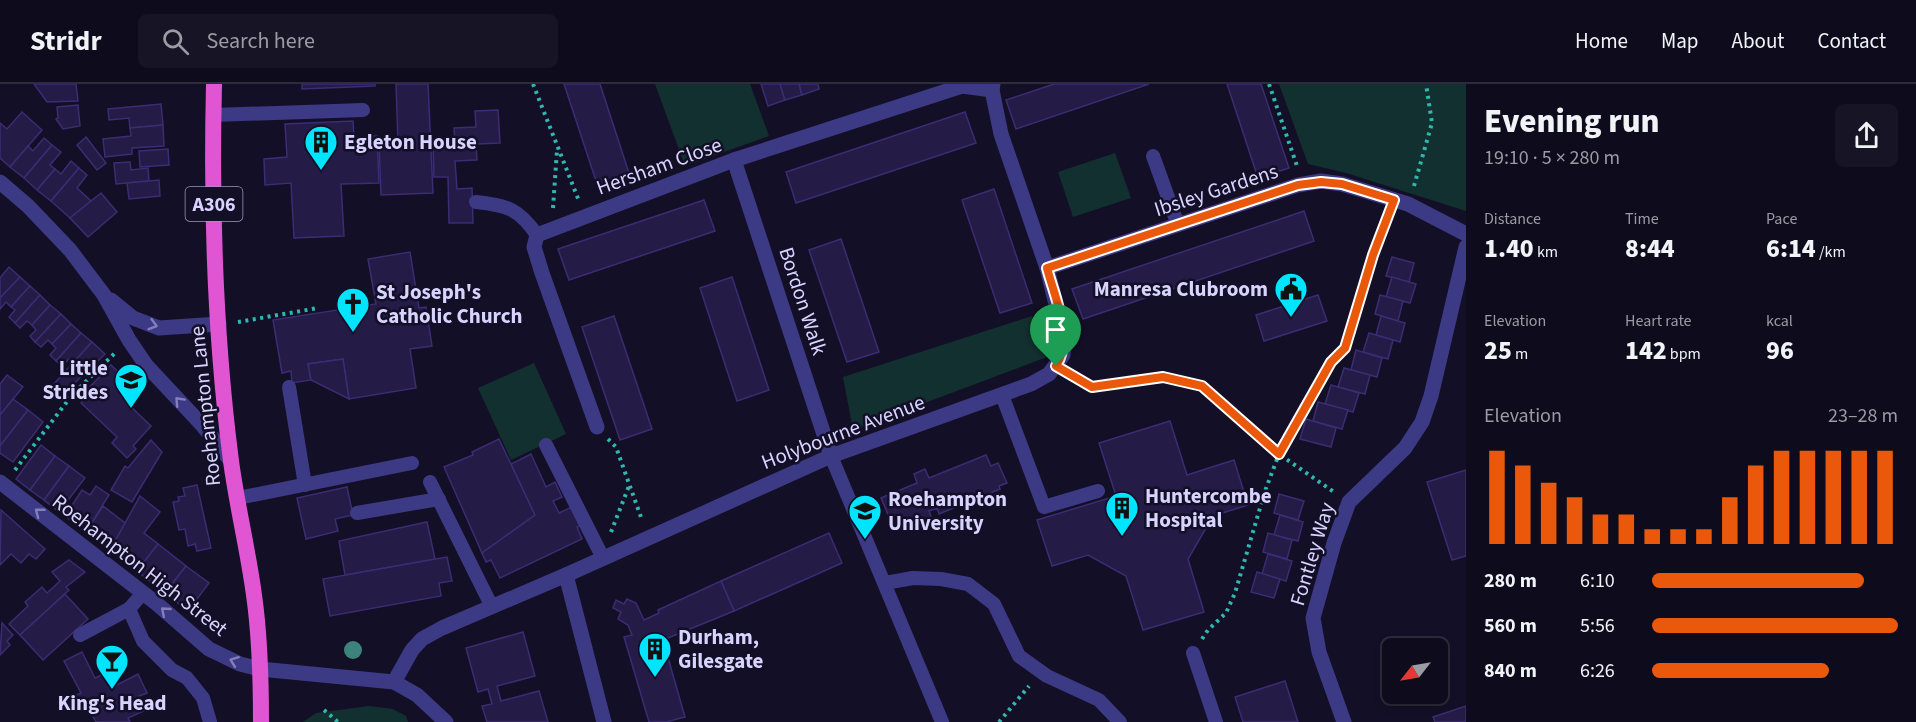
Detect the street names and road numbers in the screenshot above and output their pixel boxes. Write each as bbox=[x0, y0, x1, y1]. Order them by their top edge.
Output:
street label: Hersham Close bbox=[592, 129, 726, 203]
street label: Ibsley Gardens bbox=[1150, 156, 1282, 224]
road number: A306 bbox=[186, 187, 242, 221]
street label: Bordon Walk bbox=[771, 243, 835, 359]
street label: Roehampton Lane bbox=[182, 324, 228, 488]
street label: Holybourne Avenue bbox=[757, 387, 929, 477]
street label: Roehampton High Street bbox=[46, 487, 234, 643]
street label: Fontley Way bbox=[1282, 499, 1342, 609]

